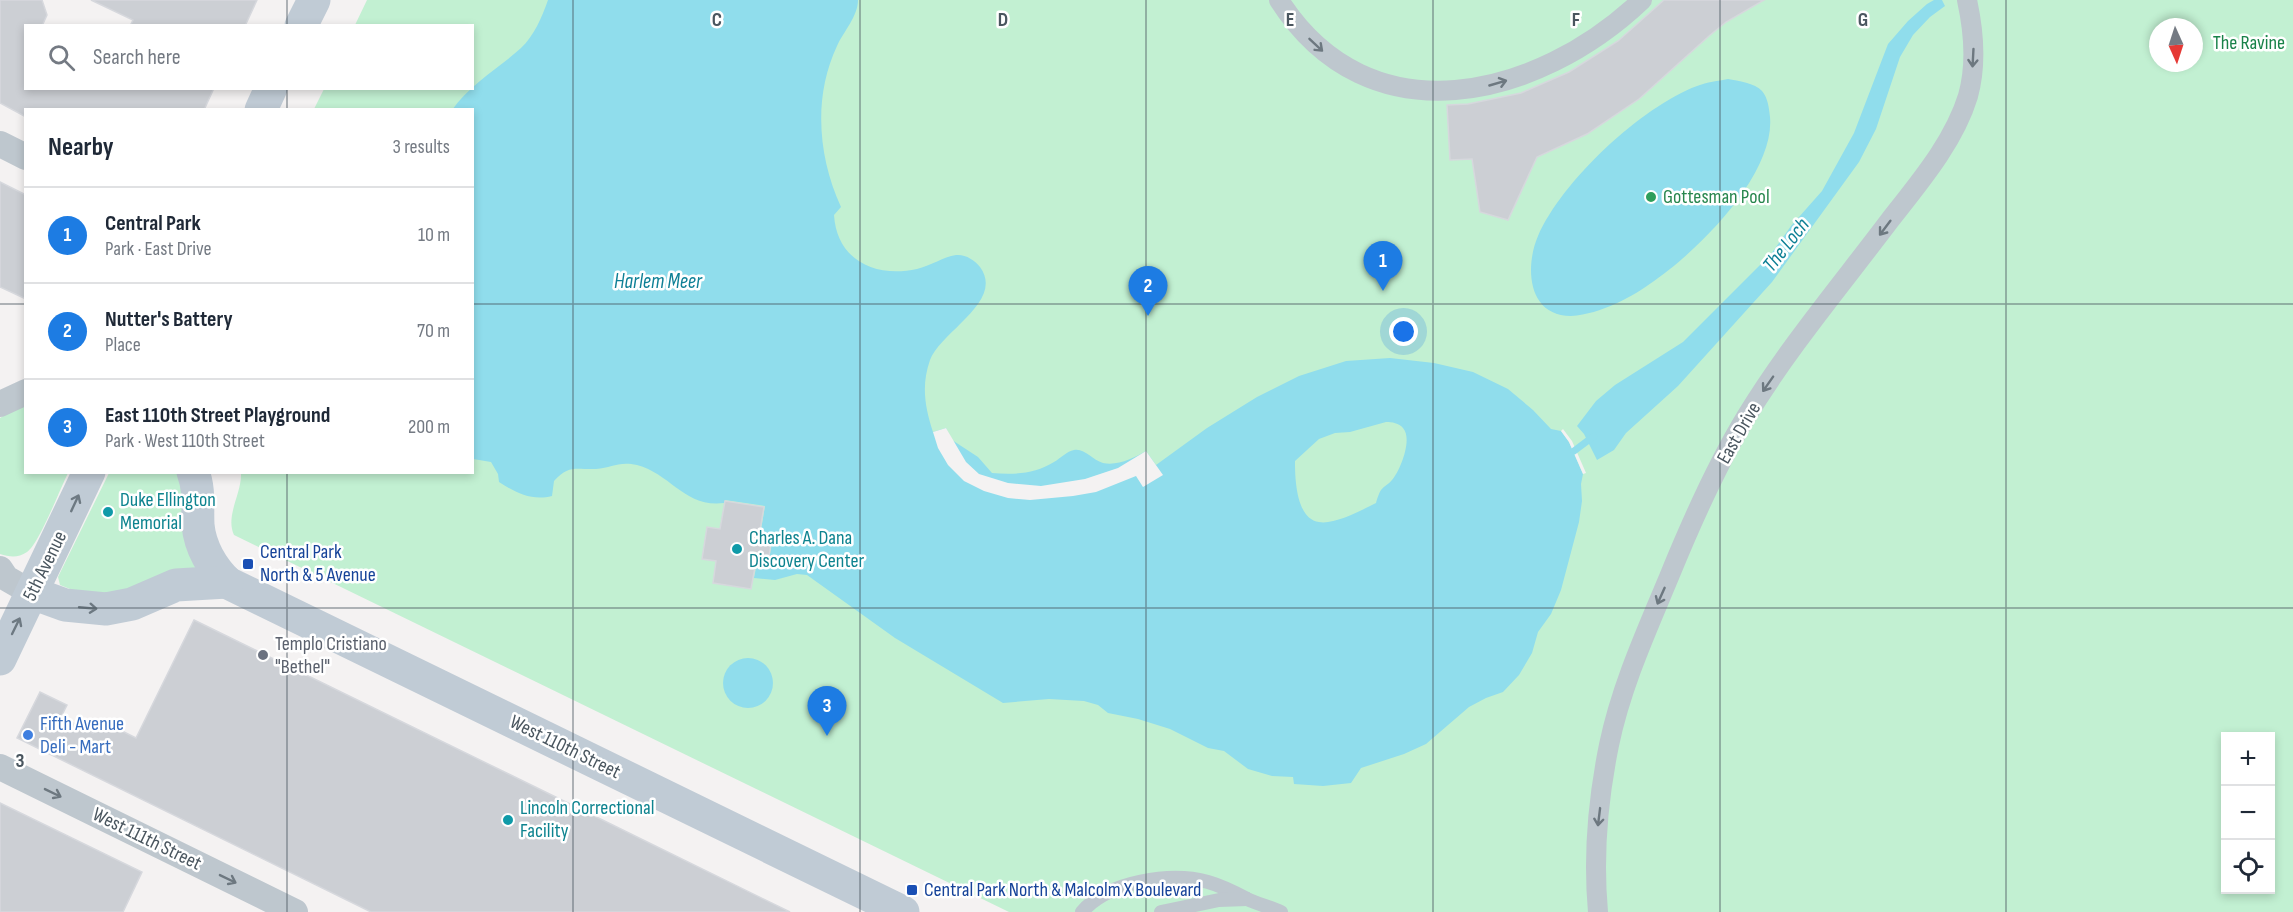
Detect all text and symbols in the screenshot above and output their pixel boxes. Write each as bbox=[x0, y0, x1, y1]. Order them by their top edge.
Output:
text: C bbox=[712, 8, 722, 32]
text: D bbox=[998, 8, 1008, 32]
text: E bbox=[1286, 8, 1294, 32]
text: F bbox=[1572, 8, 1580, 32]
text: G bbox=[1858, 8, 1868, 32]
north arrow bbox=[2149, 18, 2203, 72]
search box bbox=[24, 24, 474, 90]
park label: The Ravine bbox=[2213, 31, 2285, 55]
one-way arrow bbox=[1308, 38, 1323, 52]
icon: search bbox=[45, 41, 78, 74]
text: Search here bbox=[93, 44, 180, 71]
one-way arrow bbox=[1968, 47, 1979, 67]
one-way arrow bbox=[1488, 77, 1507, 88]
text: Nearby bbox=[48, 132, 114, 163]
text: 3 results bbox=[393, 135, 450, 159]
place label: Gottesman Pool bbox=[1663, 185, 1770, 209]
marker: Gottesman Pool bbox=[1644, 190, 1658, 204]
text: Central Park bbox=[105, 210, 201, 237]
water label: The Loch bbox=[1757, 213, 1815, 277]
one-way arrow bbox=[1878, 219, 1891, 235]
text: 1 bbox=[64, 223, 71, 247]
text: 10 m bbox=[418, 223, 450, 247]
text: Park · East Drive bbox=[105, 237, 212, 261]
pin: 1 bbox=[1364, 242, 1402, 291]
pin: 2 bbox=[1128, 266, 1168, 316]
water label: Harlem Meer bbox=[614, 269, 703, 294]
text: Nutter's Battery bbox=[105, 306, 233, 333]
your location bbox=[1389, 317, 1418, 346]
text: 2 bbox=[63, 319, 72, 343]
text: 70 m bbox=[417, 319, 450, 343]
text: Place bbox=[105, 333, 141, 357]
one-way arrow bbox=[1762, 375, 1774, 392]
street label: East Drive bbox=[1712, 398, 1766, 468]
text: East 110th Street Playground bbox=[105, 402, 330, 429]
text: 3 bbox=[63, 415, 72, 439]
text: 200 m bbox=[408, 415, 450, 439]
text: Park · West 110th Street bbox=[105, 429, 265, 453]
place label: Duke Ellington Memorial bbox=[120, 488, 216, 535]
one-way arrow bbox=[69, 494, 81, 512]
marker: Duke Ellington Memorial bbox=[101, 505, 115, 519]
place label: Charles A. Dana Discovery Center bbox=[749, 526, 864, 573]
street label: 5th Avenue bbox=[18, 527, 72, 605]
place label: Central Park North & 5 Avenue bbox=[260, 540, 376, 587]
marker: Charles A. Dana Discovery Center bbox=[730, 542, 744, 556]
marker: Central Park North & 5 Avenue bbox=[241, 557, 255, 571]
one-way arrow bbox=[1654, 587, 1666, 605]
one-way arrow bbox=[78, 603, 98, 614]
one-way arrow bbox=[10, 618, 22, 636]
place label: Templo Cristiano "Bethel" bbox=[275, 632, 387, 679]
marker: Templo Cristiano "Bethel" bbox=[256, 648, 270, 662]
pin: 3 bbox=[808, 686, 846, 736]
street label: West 110th Street bbox=[506, 710, 624, 784]
place label: Fifth Avenue Deli - Mart bbox=[40, 712, 124, 759]
marker: Fifth Avenue Deli - Mart bbox=[21, 728, 35, 742]
map controls bbox=[2221, 732, 2275, 894]
button: + bbox=[2221, 732, 2275, 786]
text: 3 bbox=[16, 749, 25, 773]
button: − bbox=[2221, 786, 2275, 840]
one-way arrow bbox=[43, 788, 61, 799]
place label: Lincoln Correctional Facility bbox=[520, 796, 654, 843]
street label: West 111th Street bbox=[89, 802, 205, 876]
one-way arrow bbox=[1594, 807, 1605, 826]
marker: Lincoln Correctional Facility bbox=[501, 813, 515, 827]
button: locate bbox=[2221, 840, 2275, 894]
one-way arrow bbox=[218, 874, 236, 885]
place label: Central Park North & Malcolm X Boulevard bbox=[924, 878, 1201, 902]
marker: Central Park North & Malcolm X Boulevard bbox=[905, 883, 919, 897]

